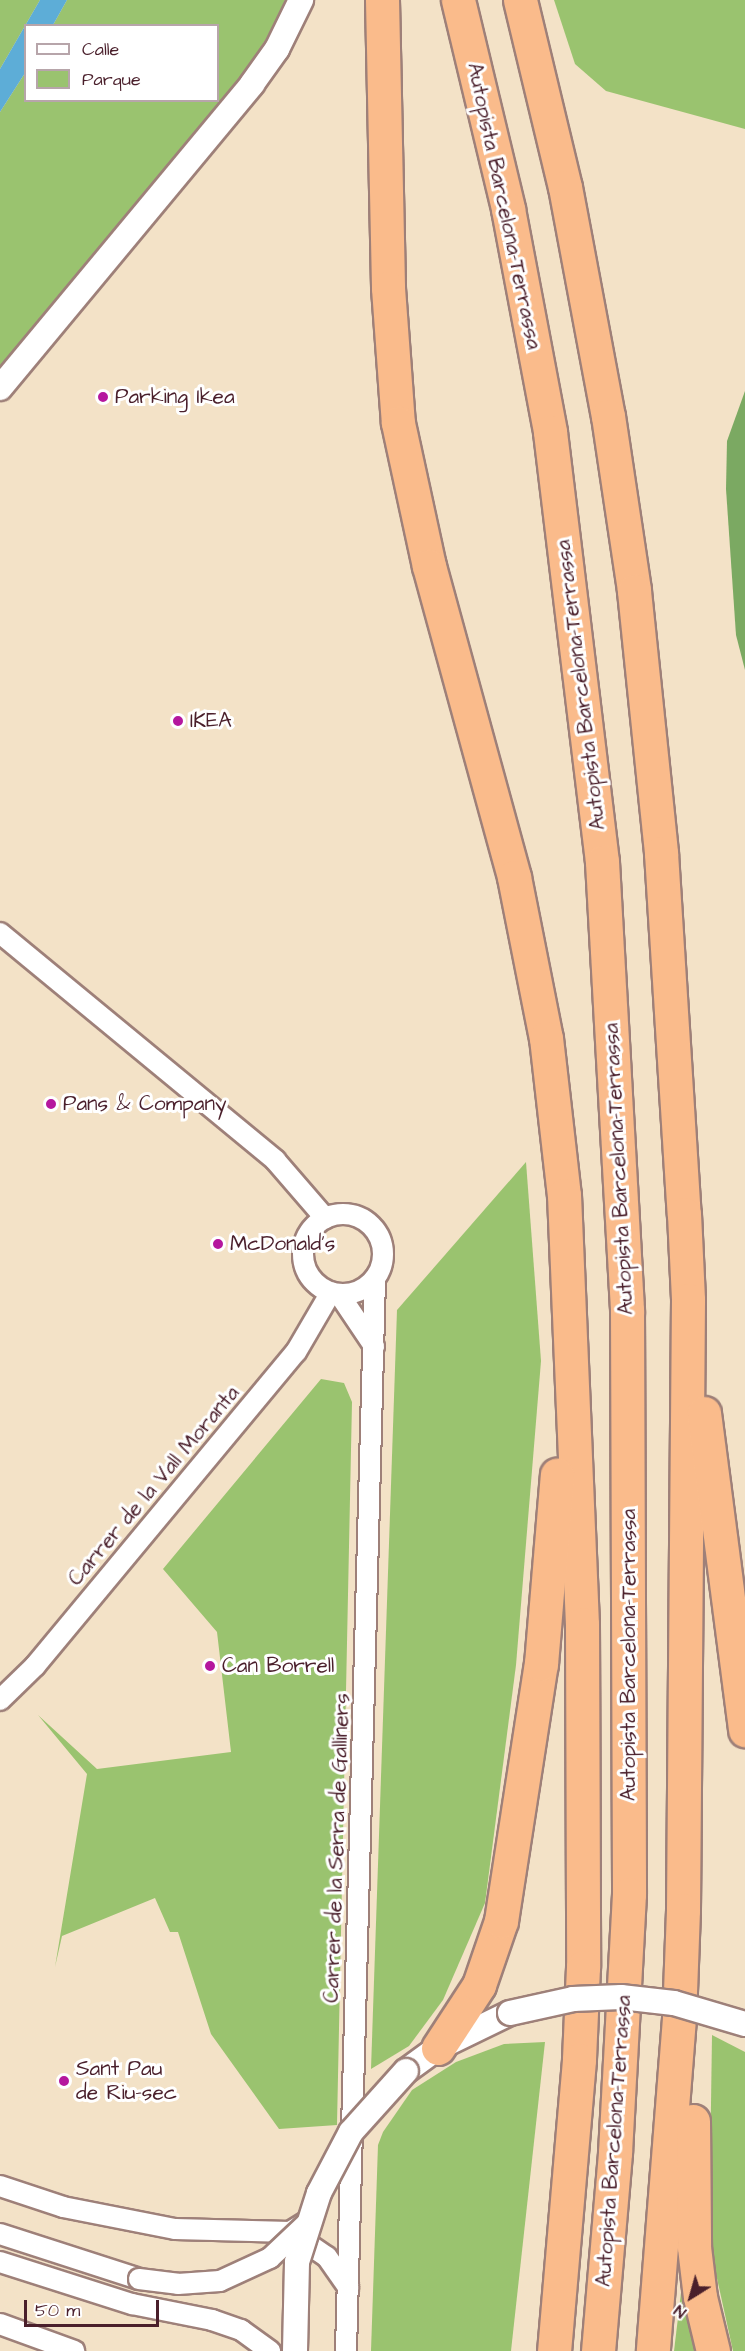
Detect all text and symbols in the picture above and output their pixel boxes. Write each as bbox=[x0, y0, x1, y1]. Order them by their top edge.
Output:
legend bbox=[24, 24, 219, 102]
text: Calle bbox=[82, 37, 119, 62]
street label: Autopista Barcelona-Terrassa bbox=[461, 60, 547, 352]
text: Parque bbox=[82, 67, 141, 92]
place label: Parking Ikea bbox=[115, 384, 235, 410]
marker: Parking Ikea bbox=[96, 390, 110, 404]
street label: Autopista Barcelona-Terrassa bbox=[551, 538, 611, 832]
place label: IKEA bbox=[190, 708, 232, 734]
marker: IKEA bbox=[171, 714, 185, 728]
street label: Autopista Barcelona-Terrassa bbox=[599, 1022, 639, 1316]
place label: Pans & Company bbox=[63, 1091, 226, 1117]
marker: Pans & Company bbox=[44, 1097, 58, 1111]
place label: McDonald's bbox=[230, 1231, 335, 1257]
marker: McDonald's bbox=[211, 1237, 225, 1251]
street label: Carrer de la Vall Moranta bbox=[63, 1381, 245, 1591]
street label: Autopista Barcelona-Terrassa bbox=[616, 1509, 642, 1801]
place label: Can Borrell bbox=[222, 1653, 334, 1679]
marker: Can Borrell bbox=[203, 1659, 217, 1673]
street label: Carrer de la Serra de Galliners bbox=[319, 1693, 355, 2003]
street label: Autopista Barcelona-Terrassa bbox=[591, 1994, 637, 2288]
place label: Sant Pau de Riu-sec bbox=[76, 2056, 177, 2106]
marker: Sant Pau de Riu-sec bbox=[57, 2074, 71, 2088]
north arrow bbox=[661, 2267, 721, 2327]
scale bar bbox=[27, 2288, 162, 2326]
text: 50 m bbox=[35, 2298, 80, 2323]
text: N bbox=[670, 2300, 691, 2323]

